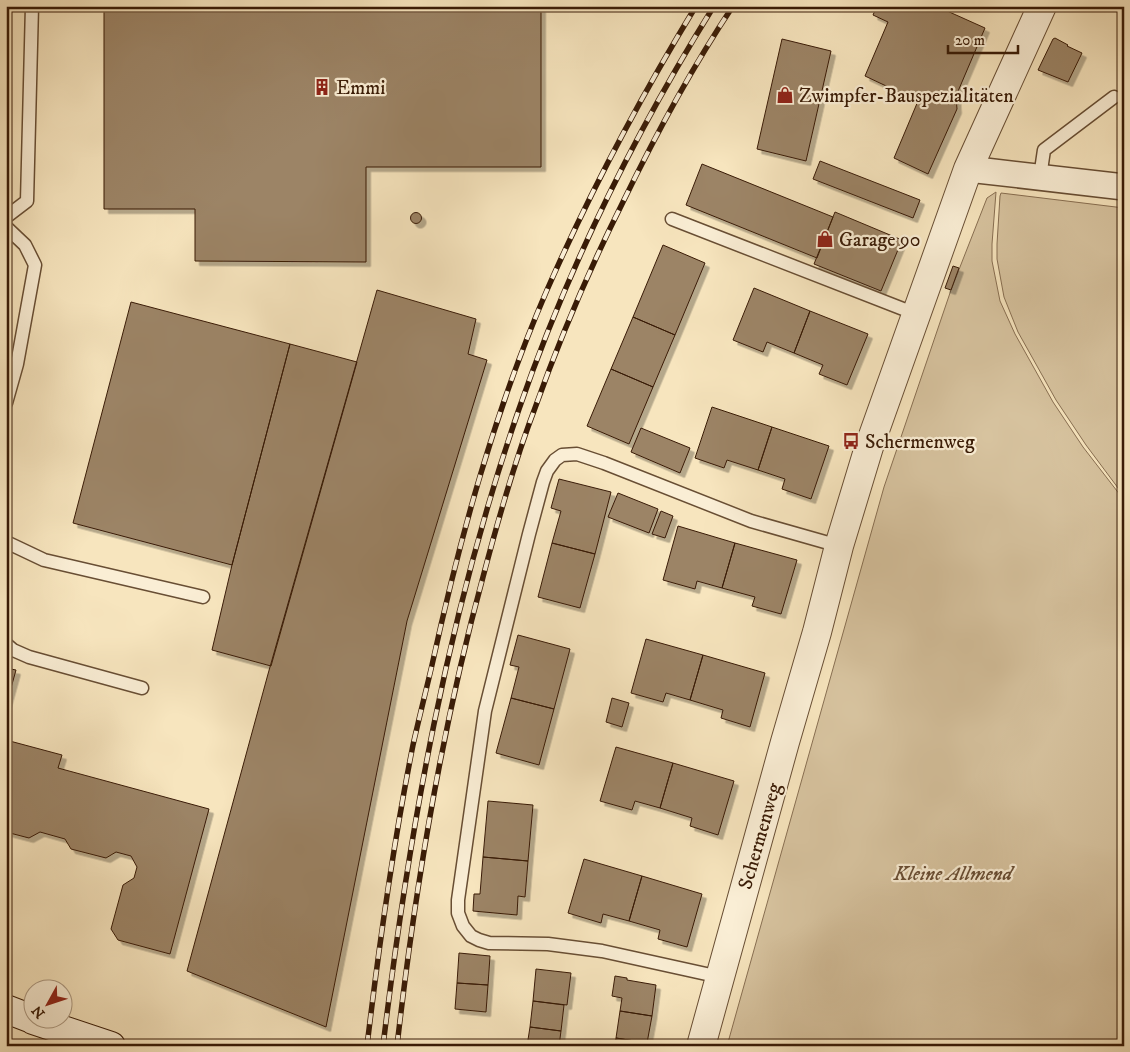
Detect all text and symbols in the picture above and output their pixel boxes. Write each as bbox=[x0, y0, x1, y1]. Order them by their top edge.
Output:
scale bar bbox=[948, 22, 1018, 54]
text: 20 m bbox=[955, 31, 985, 50]
place label: Emmi bbox=[336, 76, 385, 101]
building icon: Emmi bbox=[312, 77, 332, 97]
place label: Zwimpfer-Bauspezialitäten bbox=[799, 84, 1014, 109]
shop icon: Zwimpfer-Bauspezialitäten bbox=[775, 85, 795, 105]
place label: Garage 90 bbox=[839, 228, 920, 253]
shop icon: Garage 90 bbox=[815, 229, 835, 249]
place label: Schermenweg bbox=[865, 430, 975, 455]
bus stop icon: Schermenweg bbox=[841, 431, 861, 451]
street label: Schermenweg bbox=[733, 780, 788, 893]
park label: Kleine Allmend bbox=[893, 862, 1016, 887]
north arrow bbox=[22, 980, 72, 1030]
text: N bbox=[28, 1001, 49, 1022]

